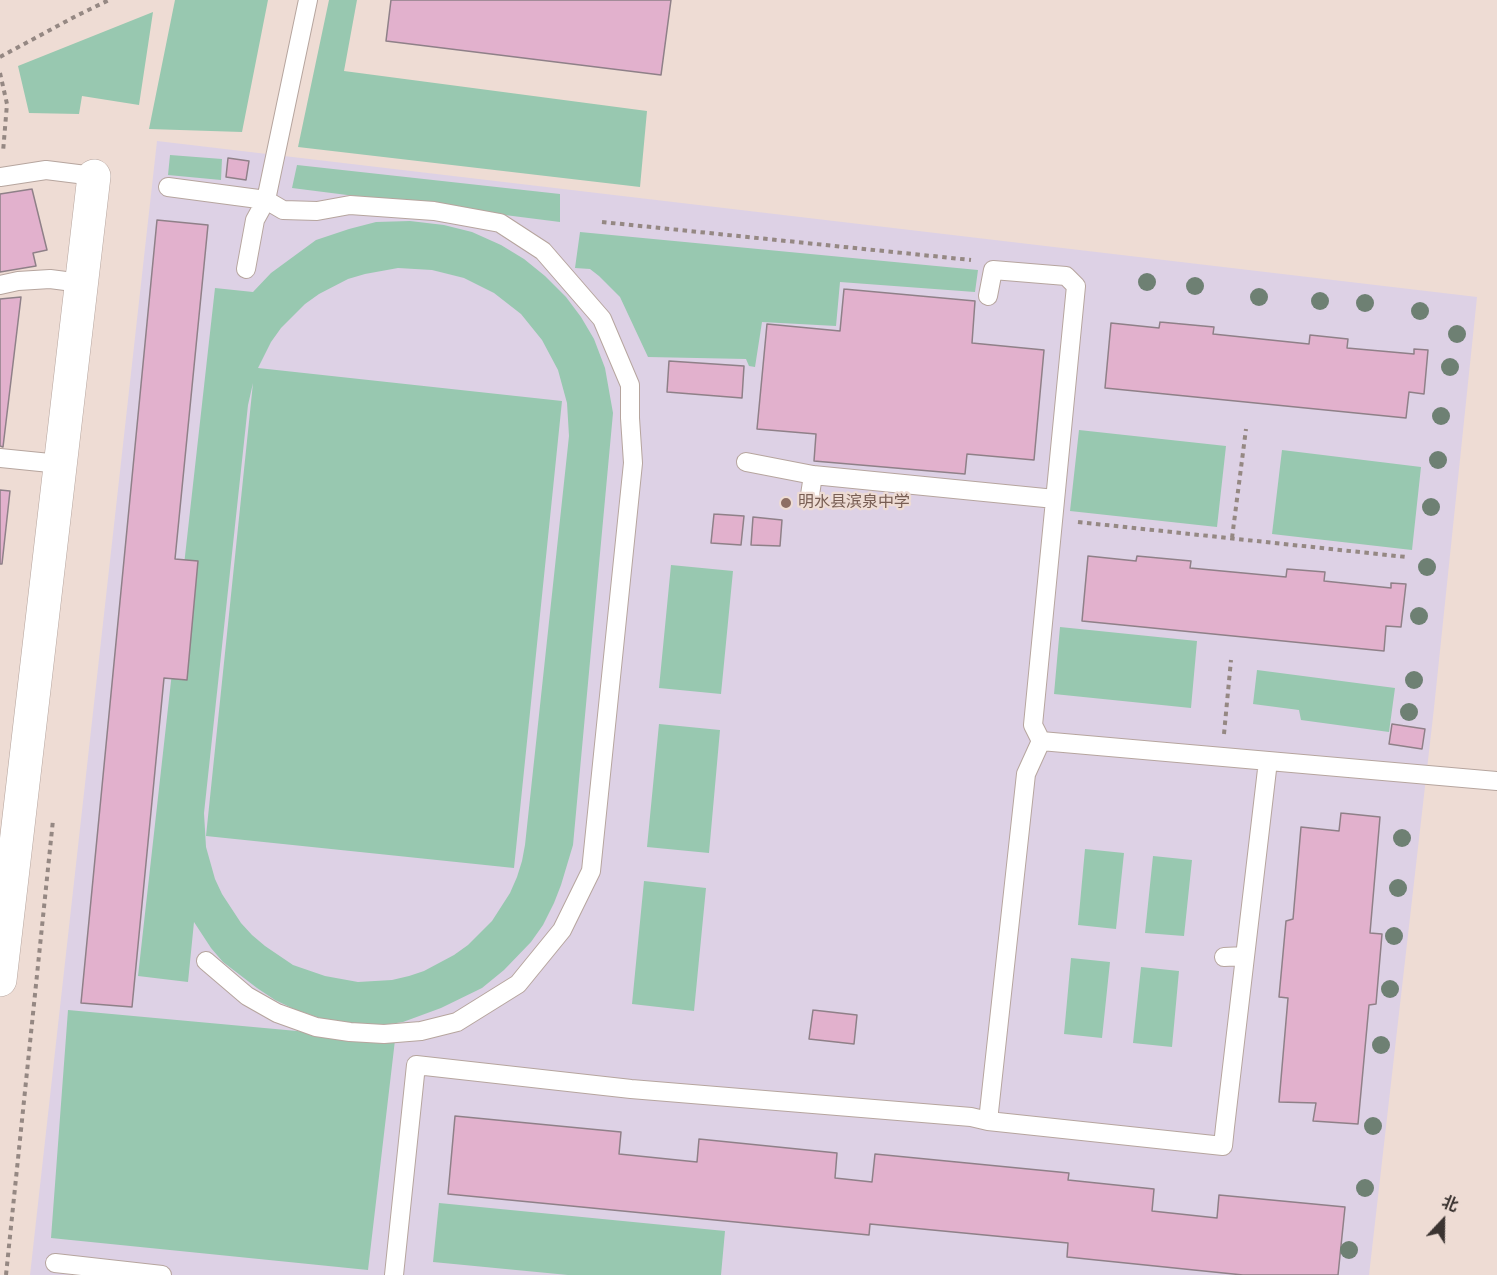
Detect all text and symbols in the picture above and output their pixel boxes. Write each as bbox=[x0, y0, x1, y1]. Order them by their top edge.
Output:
place label: 明水县滨泉中学 bbox=[798, 493, 910, 513]
marker: 明水县滨泉中学 bbox=[779, 496, 793, 510]
north arrow bbox=[1413, 1191, 1473, 1251]
text: 北 bbox=[1439, 1192, 1461, 1217]

